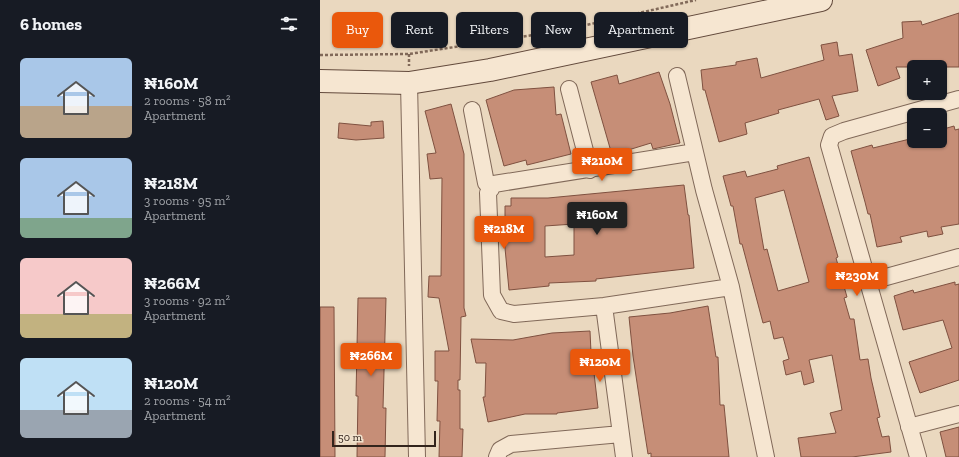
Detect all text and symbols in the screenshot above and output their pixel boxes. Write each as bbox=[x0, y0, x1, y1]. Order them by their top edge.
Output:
chip: Buy bbox=[332, 12, 383, 48]
chip: Rent bbox=[391, 12, 448, 48]
chip: Filters bbox=[456, 12, 523, 48]
chip: New bbox=[531, 12, 586, 48]
chip: Apartment bbox=[594, 12, 688, 48]
icon: filters bbox=[278, 13, 300, 35]
text: 6 homes bbox=[20, 14, 82, 34]
map controls bbox=[907, 60, 947, 148]
button: + bbox=[907, 60, 947, 100]
text: ₦160M bbox=[144, 73, 198, 93]
icon: home bbox=[52, 74, 100, 122]
text: 2 rooms · 58 m² bbox=[144, 93, 230, 108]
text: Apartment bbox=[144, 108, 206, 123]
button: − bbox=[907, 108, 947, 148]
pin: ₦210M bbox=[574, 148, 630, 182]
text: ₦210M bbox=[581, 153, 623, 168]
text: ₦218M bbox=[144, 173, 198, 193]
icon: home bbox=[52, 174, 100, 222]
text: 3 rooms · 95 m² bbox=[144, 193, 230, 208]
pin: ₦160M bbox=[569, 202, 625, 236]
text: ₦160M bbox=[576, 207, 618, 222]
text: Apartment bbox=[144, 208, 206, 223]
pin: ₦218M bbox=[476, 216, 532, 250]
text: ₦218M bbox=[483, 221, 525, 236]
pin: ₦230M bbox=[829, 263, 885, 297]
text: ₦230M bbox=[835, 268, 879, 283]
text: ₦266M bbox=[144, 273, 200, 293]
icon: home bbox=[52, 274, 100, 322]
text: 3 rooms · 92 m² bbox=[144, 293, 230, 308]
text: Apartment bbox=[144, 308, 206, 323]
pin: ₦266M bbox=[343, 343, 399, 377]
text: ₦266M bbox=[350, 348, 392, 363]
pin: ₦120M bbox=[572, 349, 628, 383]
text: ₦120M bbox=[579, 354, 621, 369]
text: ₦120M bbox=[144, 373, 198, 393]
icon: home bbox=[52, 374, 100, 422]
text: 2 rooms · 54 m² bbox=[144, 393, 230, 408]
text: Apartment bbox=[144, 408, 206, 423]
scale bar bbox=[332, 429, 436, 448]
text: 50 m bbox=[338, 431, 362, 444]

